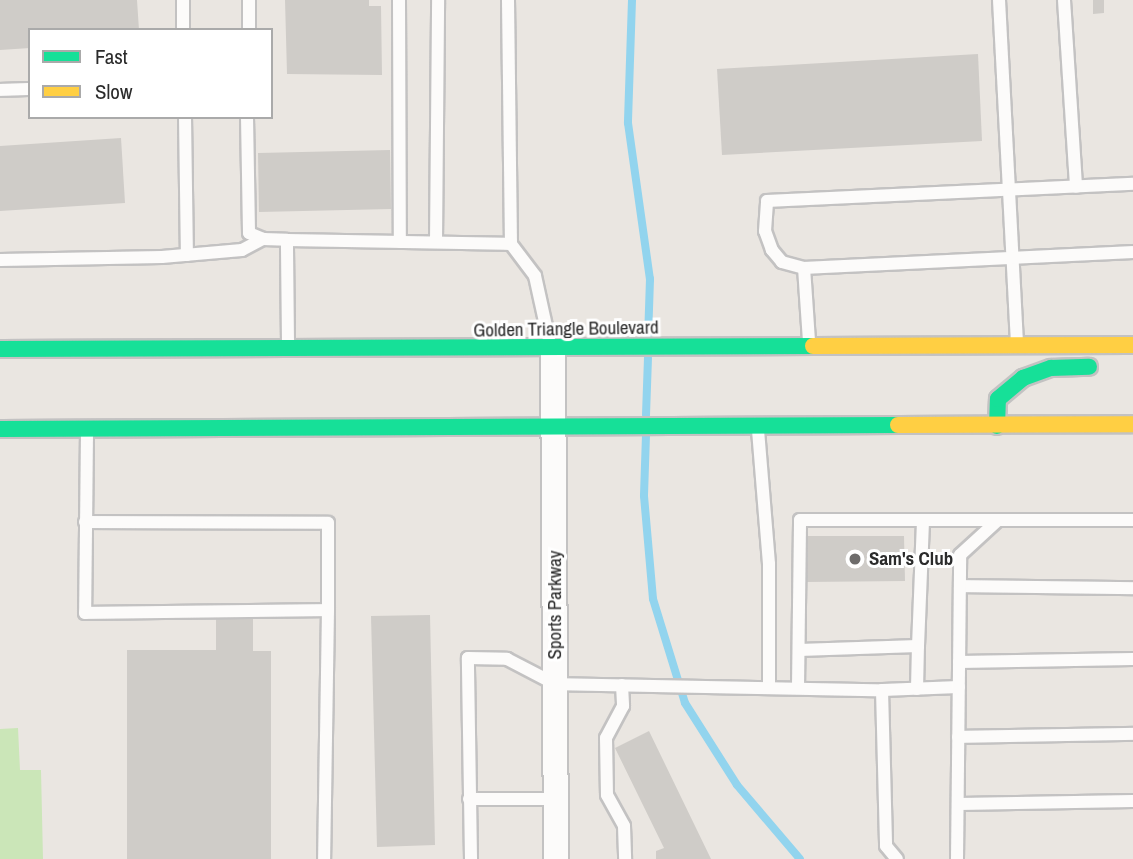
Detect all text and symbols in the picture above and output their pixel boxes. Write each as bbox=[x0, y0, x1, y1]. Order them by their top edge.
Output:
legend bbox=[28, 28, 273, 119]
text: Fast bbox=[95, 42, 128, 71]
text: Slow bbox=[95, 77, 132, 106]
street label: Golden Triangle Boulevard bbox=[473, 316, 659, 342]
place label: Sam's Club bbox=[869, 548, 953, 570]
street label: Sports Parkway bbox=[544, 550, 566, 660]
marker: Sam's Club bbox=[847, 551, 863, 567]

